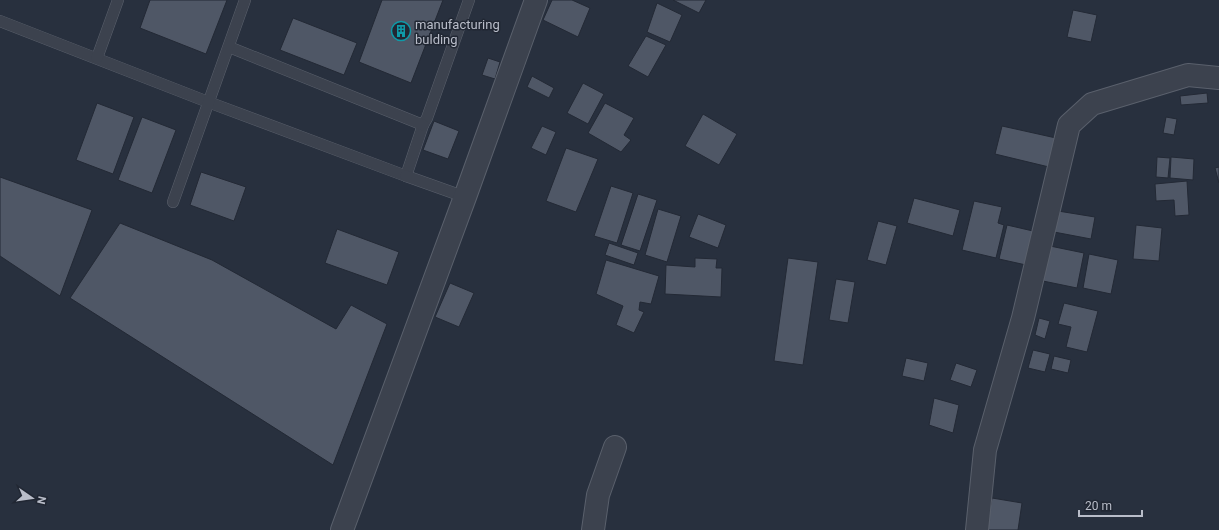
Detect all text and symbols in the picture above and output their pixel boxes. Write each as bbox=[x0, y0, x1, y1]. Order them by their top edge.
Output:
place label: manufacturing bulding bbox=[415, 17, 500, 47]
building icon: manufacturing bulding bbox=[390, 20, 412, 42]
north arrow bbox=[12, 478, 52, 518]
scale bar bbox=[1079, 492, 1142, 518]
text: N bbox=[34, 495, 48, 506]
text: 20 m bbox=[1085, 499, 1112, 513]

